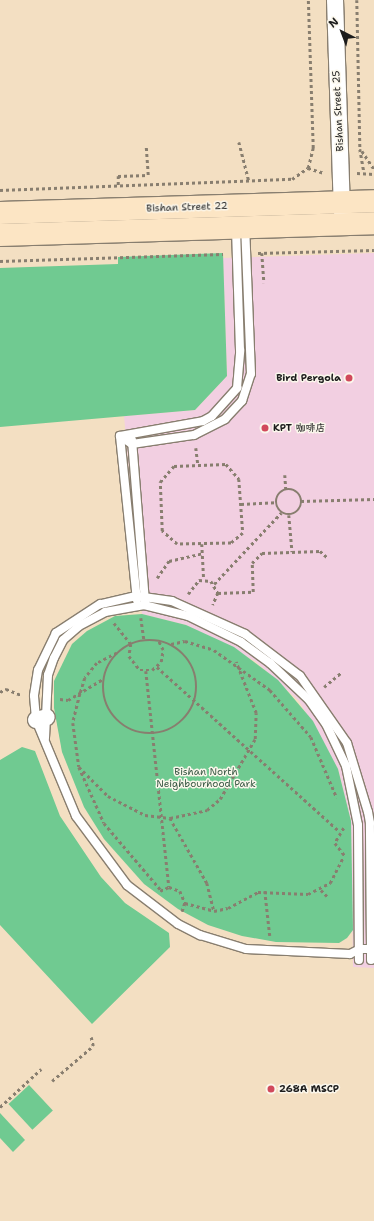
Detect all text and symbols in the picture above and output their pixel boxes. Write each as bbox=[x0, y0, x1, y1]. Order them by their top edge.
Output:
north arrow bbox=[322, 12, 362, 52]
text: N bbox=[325, 14, 342, 31]
street label: Bishan Street 25 bbox=[330, 70, 346, 152]
street label: Bishan Street 22 bbox=[146, 200, 228, 214]
place label: Bird Pergola bbox=[276, 372, 341, 384]
marker: Bird Pergola bbox=[344, 373, 354, 383]
place label: KPT 咖啡店 bbox=[273, 422, 325, 434]
marker: KPT 咖啡店 bbox=[260, 423, 270, 433]
park label: Bishan North Neighbourhood Park bbox=[156, 765, 256, 788]
place label: 268A MSCP bbox=[279, 1083, 339, 1095]
marker: 268A MSCP bbox=[266, 1084, 276, 1094]

